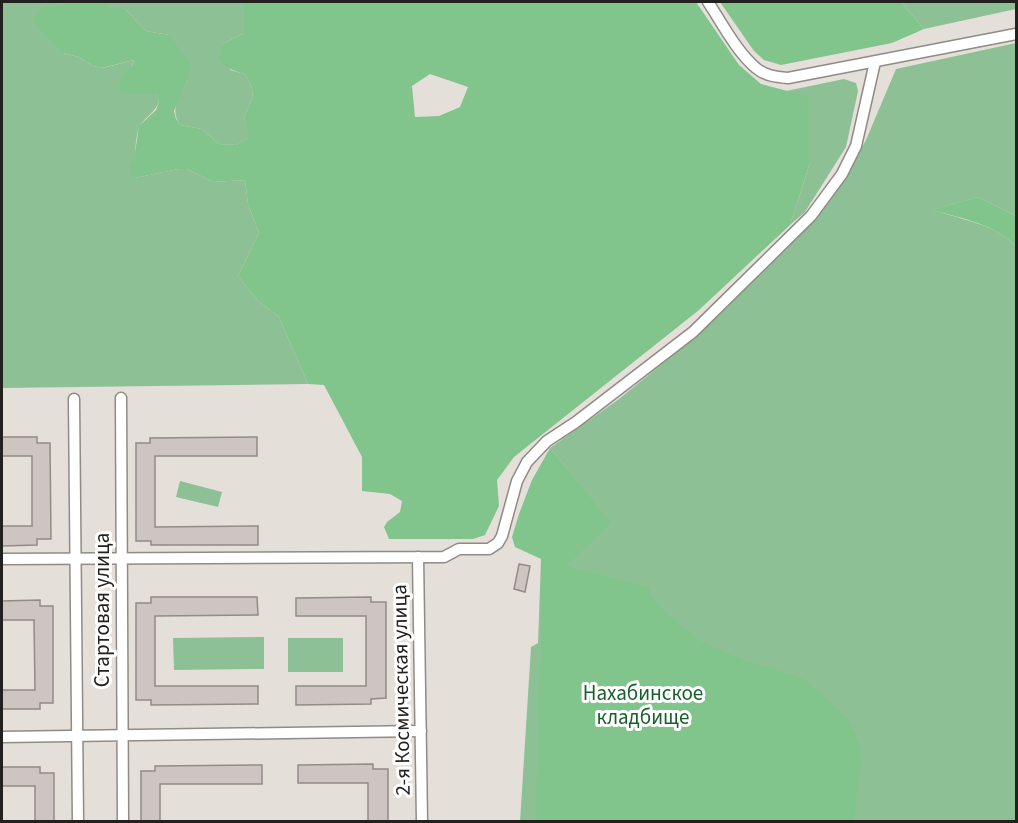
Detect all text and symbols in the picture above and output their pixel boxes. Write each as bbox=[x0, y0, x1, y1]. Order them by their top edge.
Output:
street label: Стартовая улица bbox=[87, 533, 117, 687]
street label: 2-я Космическая улица bbox=[384, 584, 418, 796]
park label: Нахабинское кладбище bbox=[583, 678, 703, 732]

